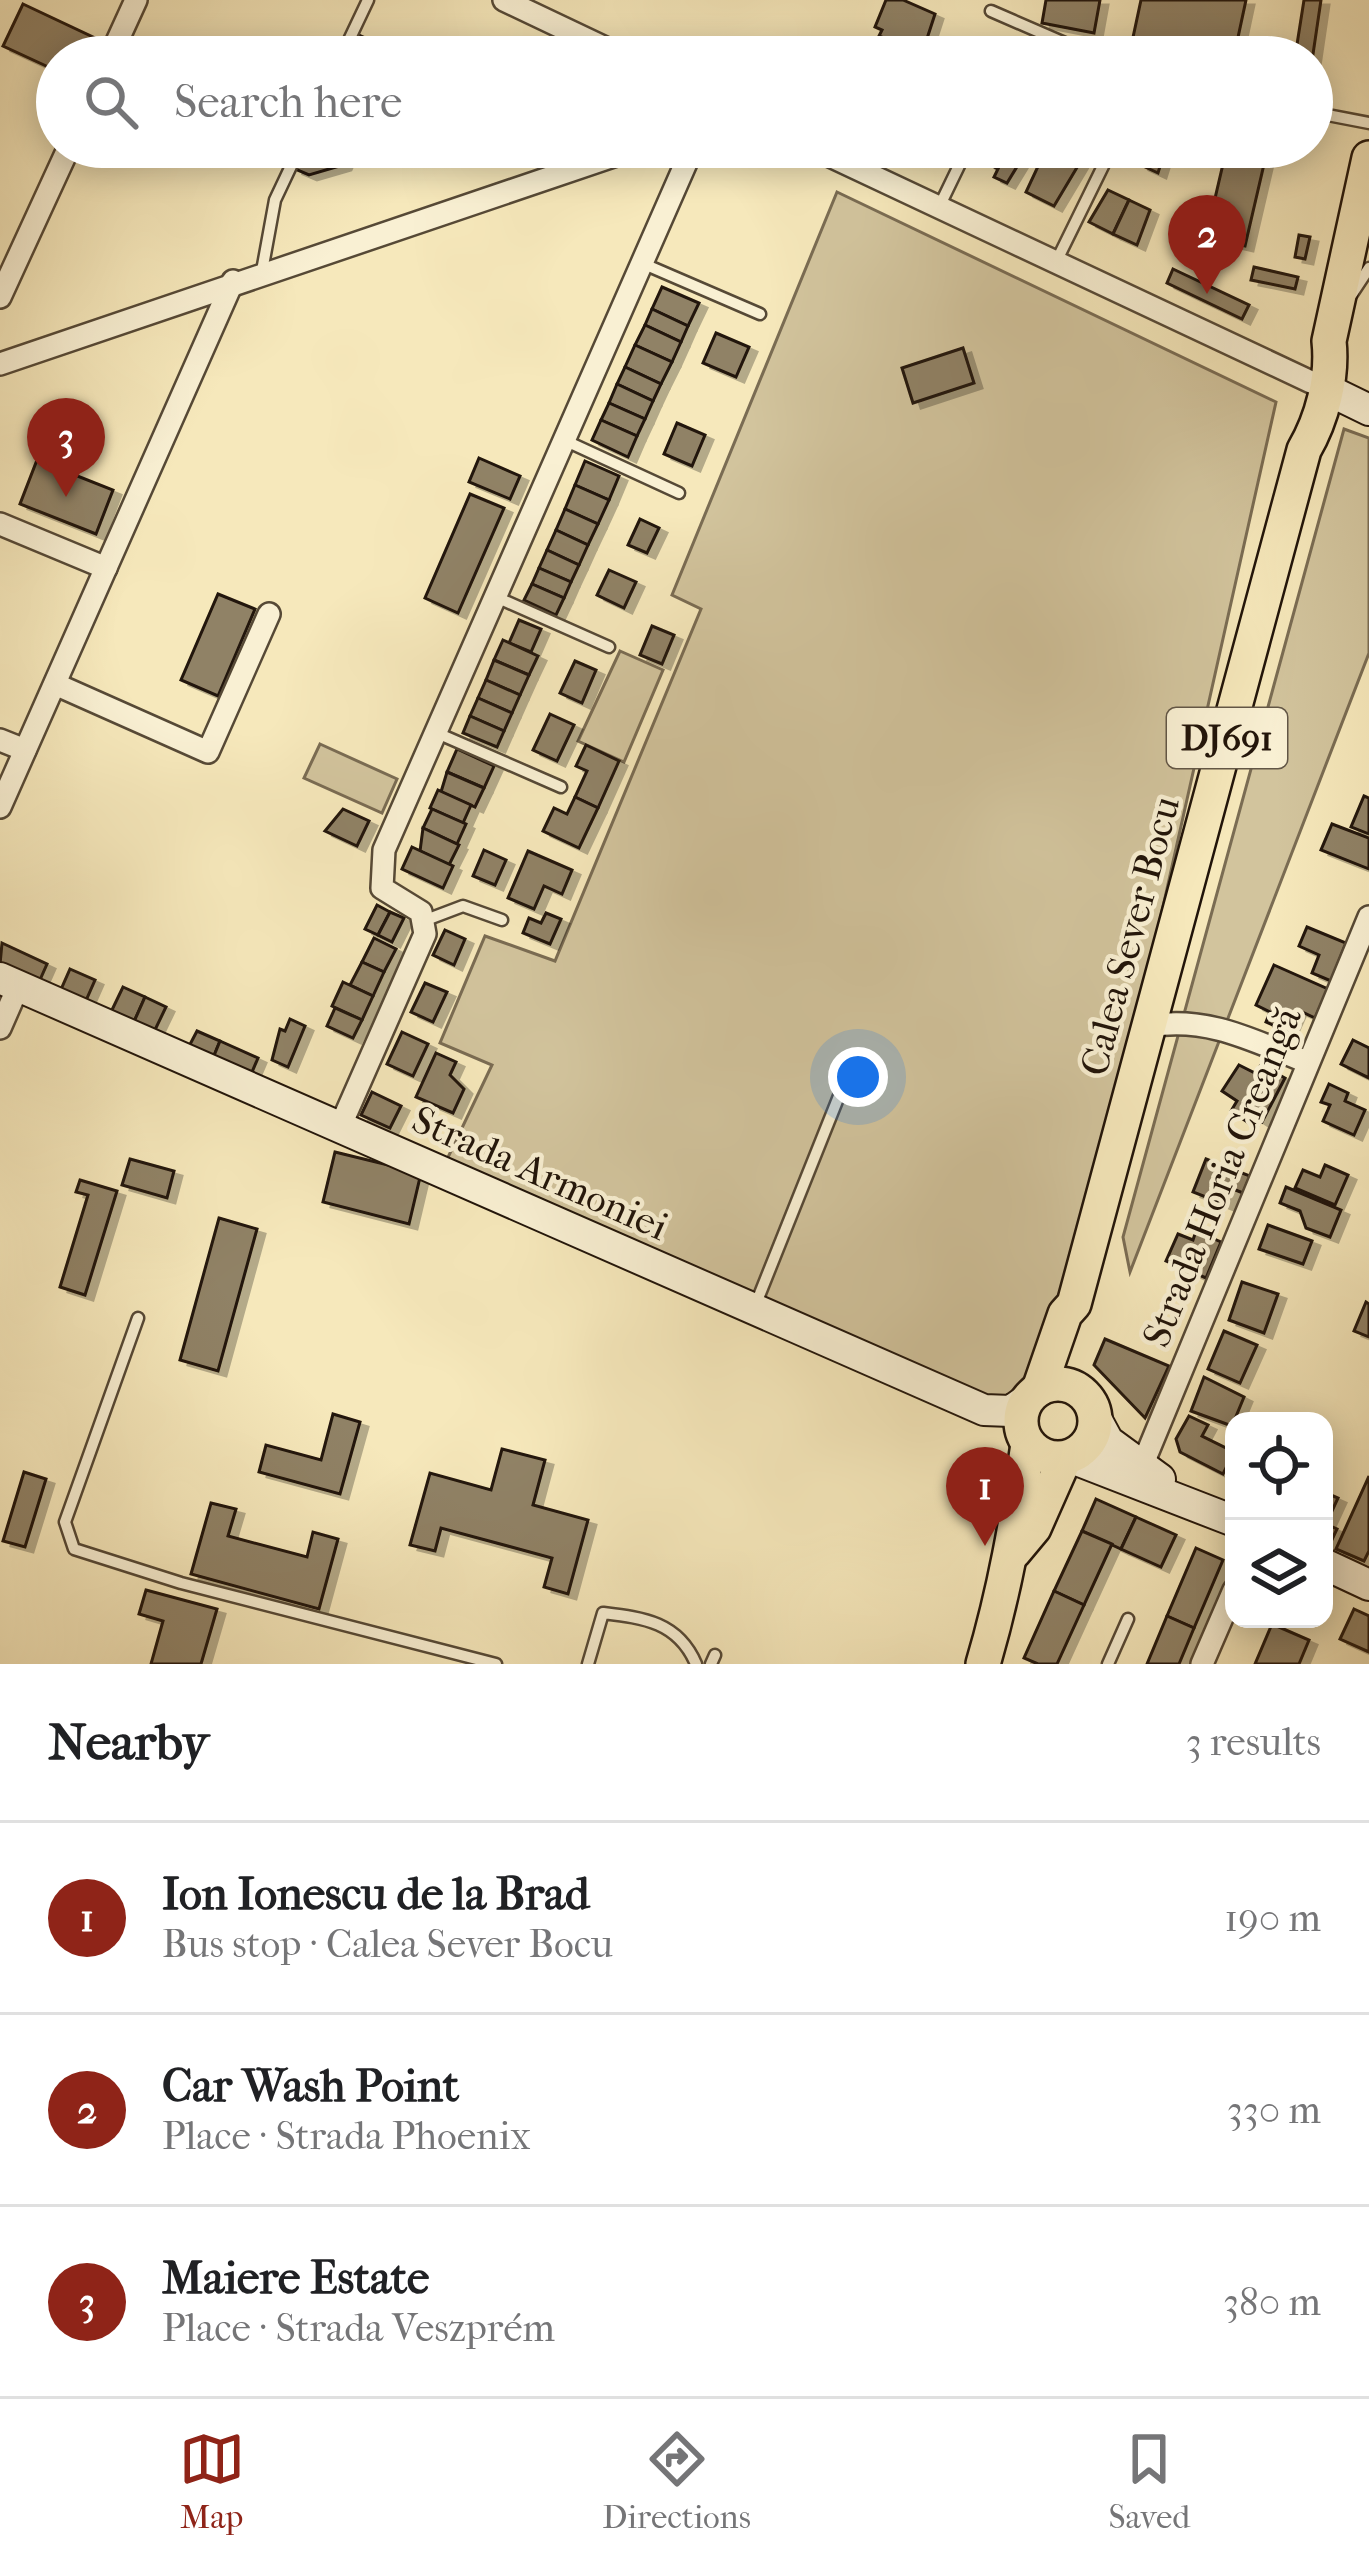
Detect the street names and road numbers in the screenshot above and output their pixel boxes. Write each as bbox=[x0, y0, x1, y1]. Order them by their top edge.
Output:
road number: DJ691 bbox=[1167, 708, 1287, 768]
street label: Calea Sever Bocu bbox=[1071, 791, 1189, 1081]
street label: Strada Horia Creangă bbox=[1133, 1000, 1311, 1353]
street label: Strada Armoniei bbox=[405, 1096, 675, 1250]

